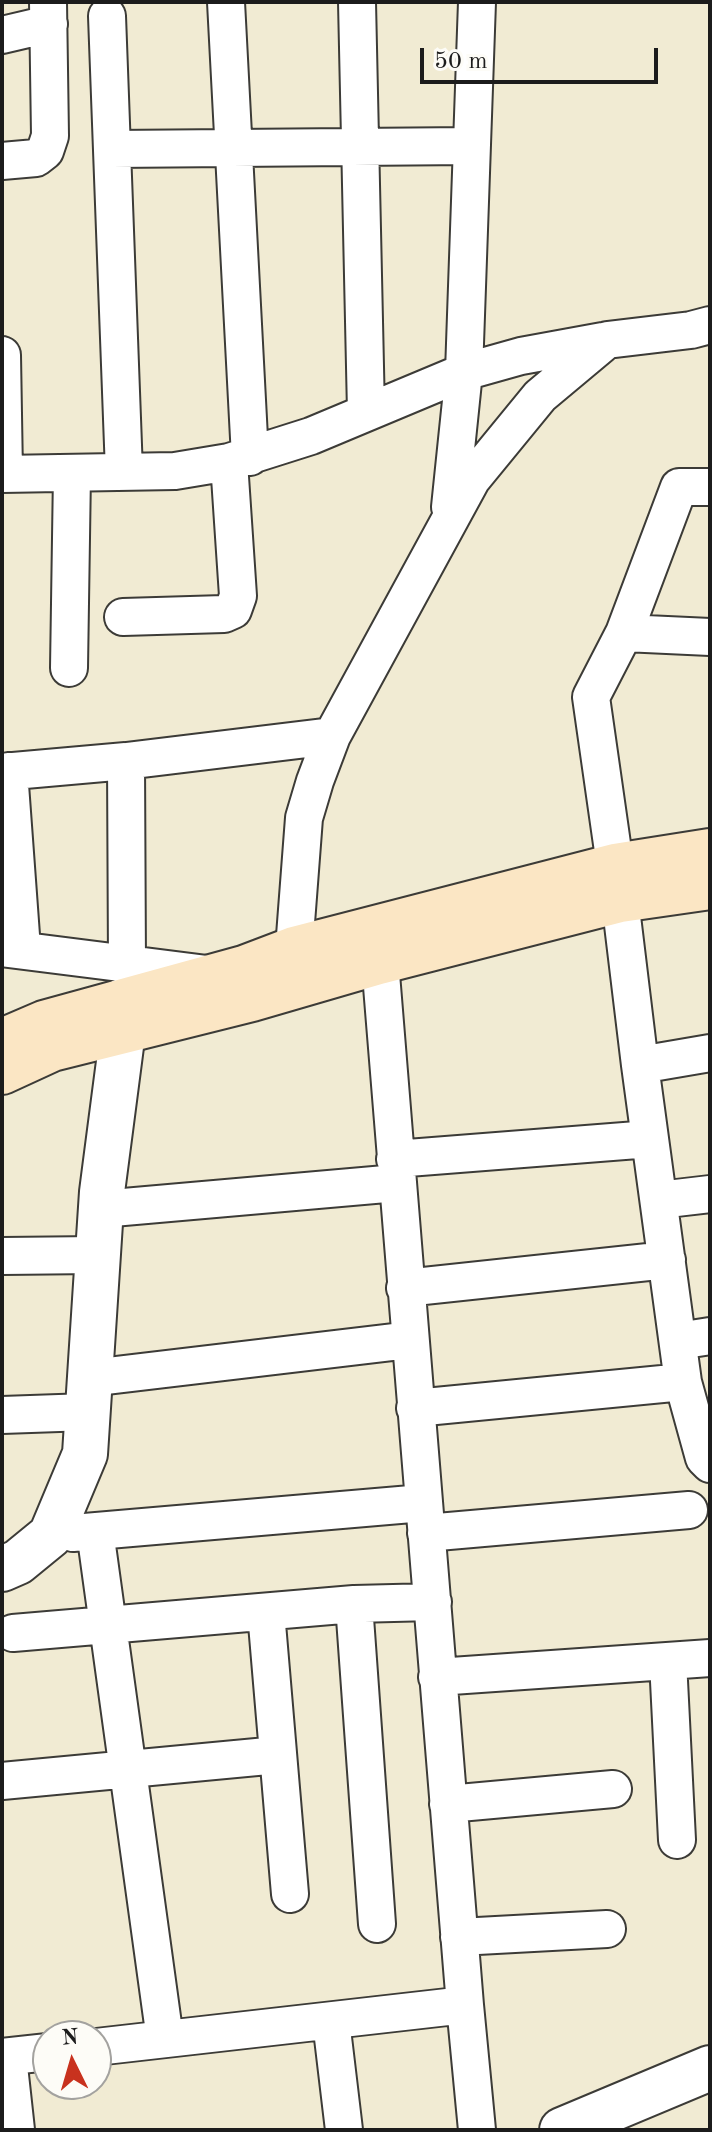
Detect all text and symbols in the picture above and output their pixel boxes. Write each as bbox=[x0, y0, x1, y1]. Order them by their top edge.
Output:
scale bar bbox=[424, 32, 662, 82]
text: 50 m bbox=[434, 50, 488, 74]
north arrow bbox=[32, 2020, 112, 2100]
text: N bbox=[61, 2026, 79, 2050]

